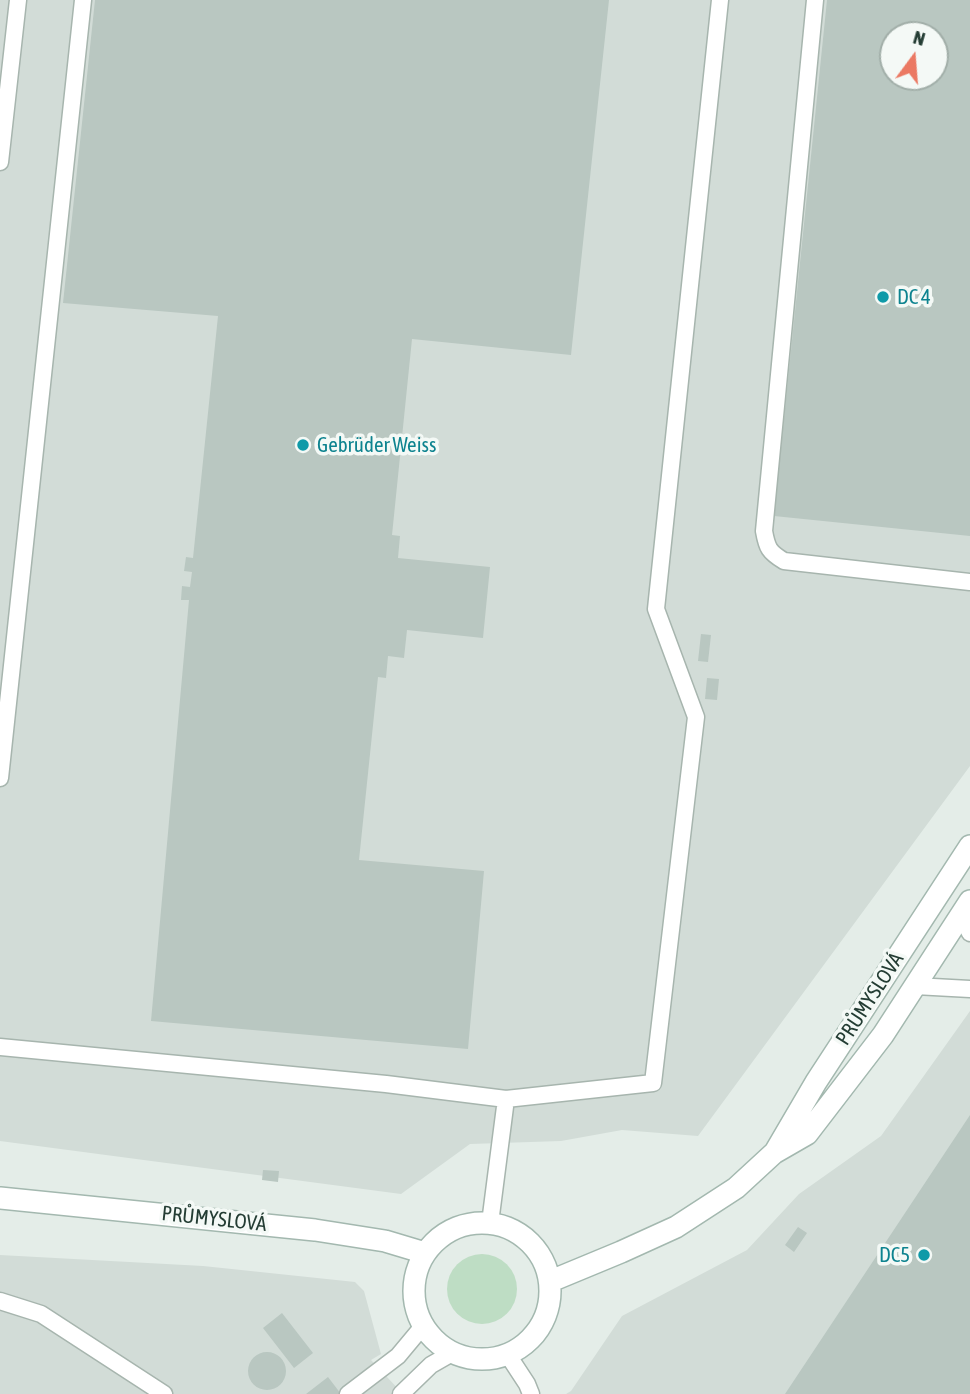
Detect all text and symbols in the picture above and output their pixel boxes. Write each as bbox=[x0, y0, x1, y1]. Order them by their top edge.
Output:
north arrow bbox=[879, 21, 949, 91]
text: N bbox=[911, 26, 928, 50]
place label: DC 4 bbox=[897, 284, 931, 310]
marker: DC 4 bbox=[875, 289, 891, 305]
place label: Gebrüder Weiss bbox=[317, 432, 436, 458]
marker: Gebrüder Weiss bbox=[295, 437, 311, 453]
street label: PRŮMYSLOVÁ bbox=[831, 948, 909, 1050]
street label: PRŮMYSLOVÁ bbox=[160, 1201, 268, 1237]
place label: DC5 bbox=[879, 1242, 910, 1268]
marker: DC5 bbox=[916, 1247, 932, 1263]

